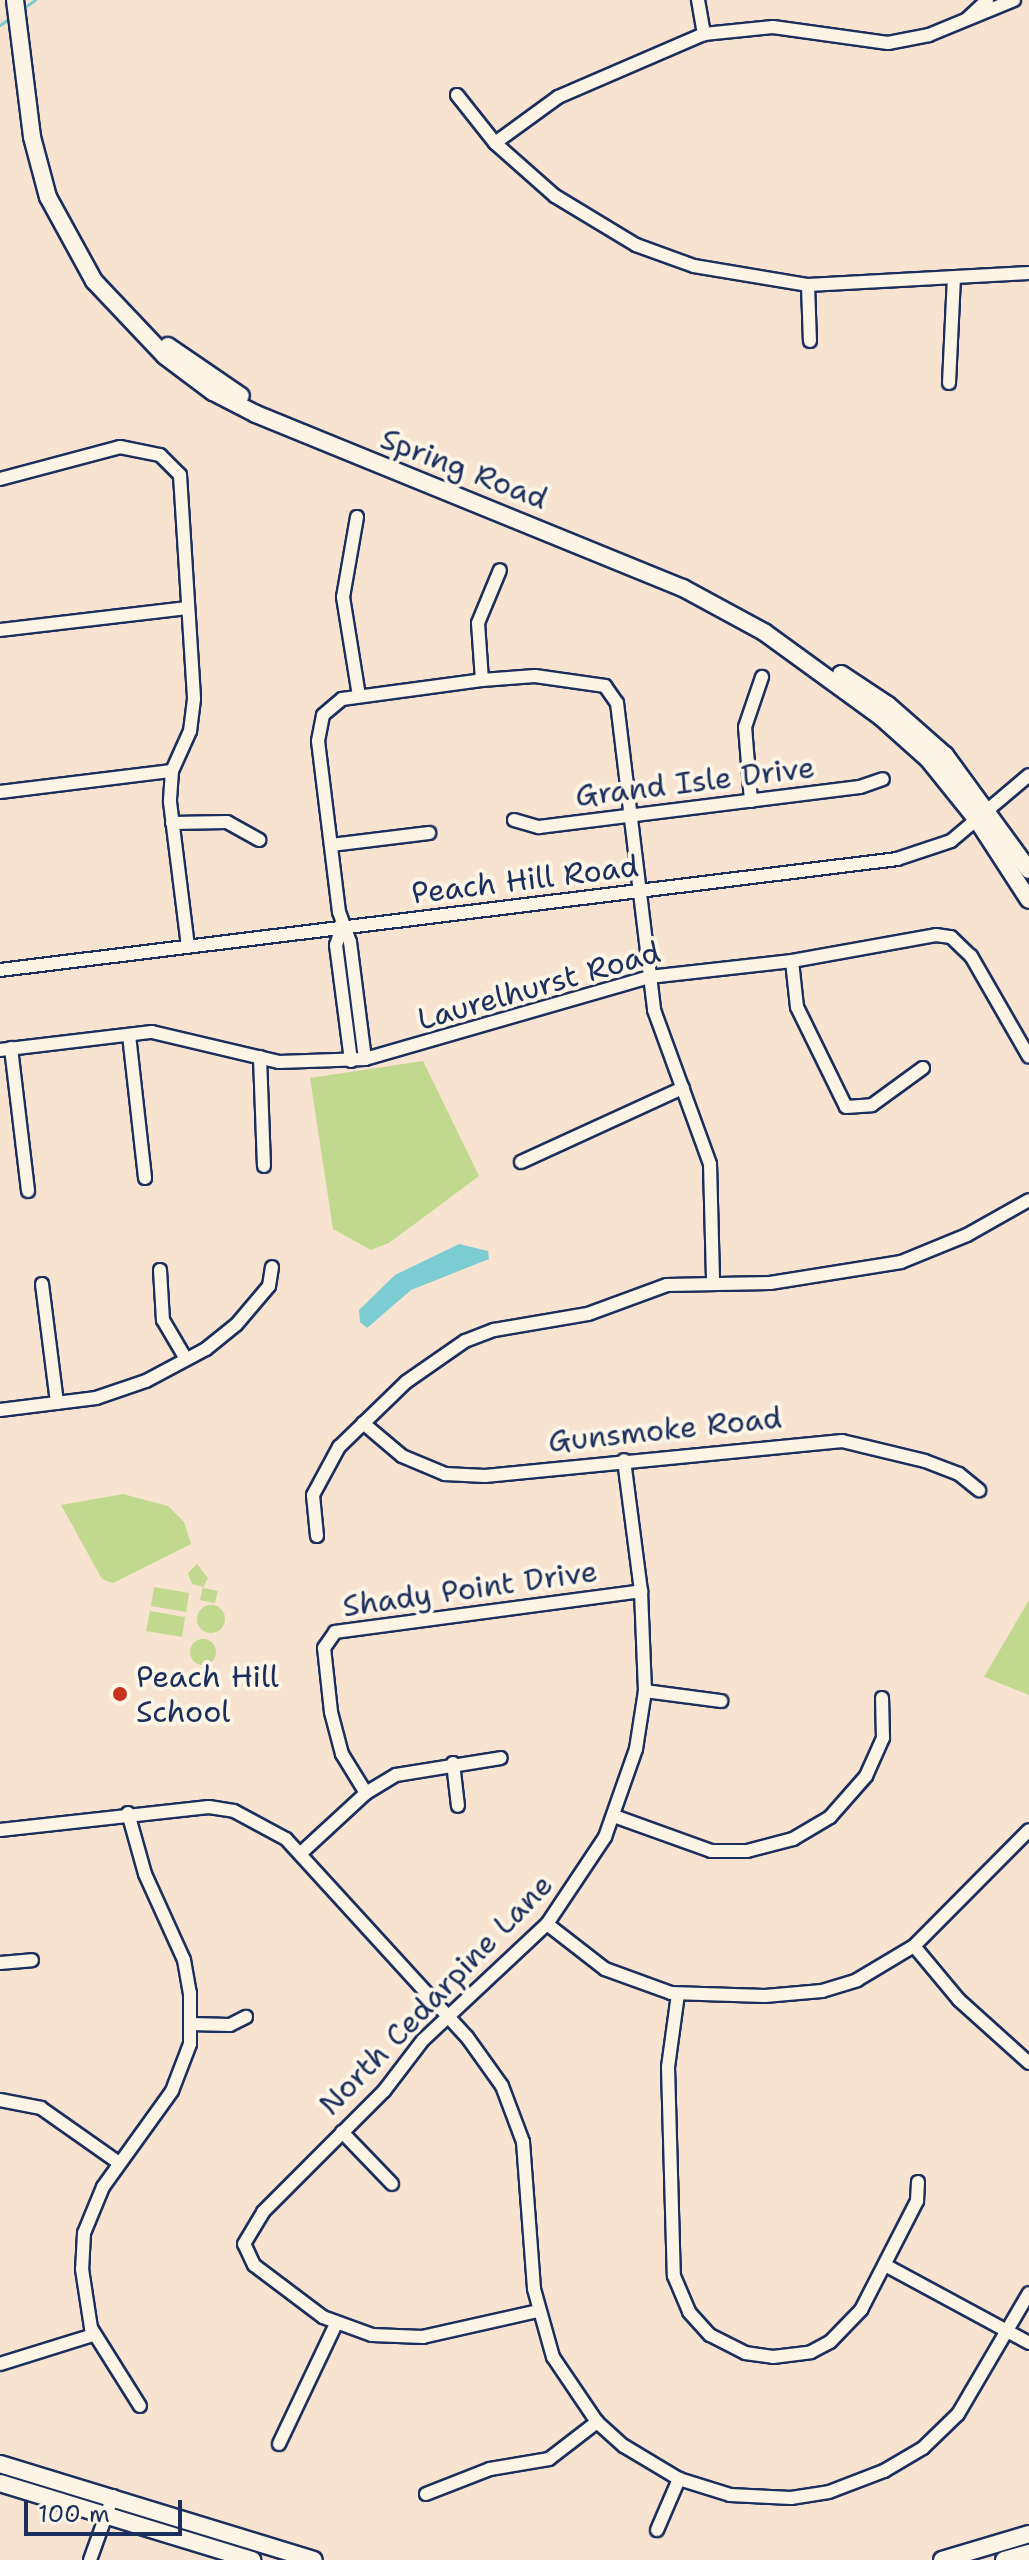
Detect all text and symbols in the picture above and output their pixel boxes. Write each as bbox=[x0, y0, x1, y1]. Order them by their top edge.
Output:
street label: Spring Road bbox=[375, 421, 553, 517]
street label: Grand Isle Drive bbox=[573, 749, 817, 815]
street label: Peach Hill Road bbox=[409, 848, 641, 912]
street label: Laurelhurst Road bbox=[413, 934, 665, 1038]
street label: Gunsmoke Road bbox=[546, 1400, 784, 1460]
street label: Shady Point Drive bbox=[340, 1553, 600, 1625]
place label: Peach Hill School bbox=[136, 1659, 279, 1730]
marker: Peach Hill School bbox=[111, 1685, 129, 1703]
street label: North Cedarpine Lane bbox=[312, 1867, 560, 2123]
scale bar bbox=[28, 2484, 186, 2534]
text: 100 m bbox=[38, 2498, 110, 2530]

